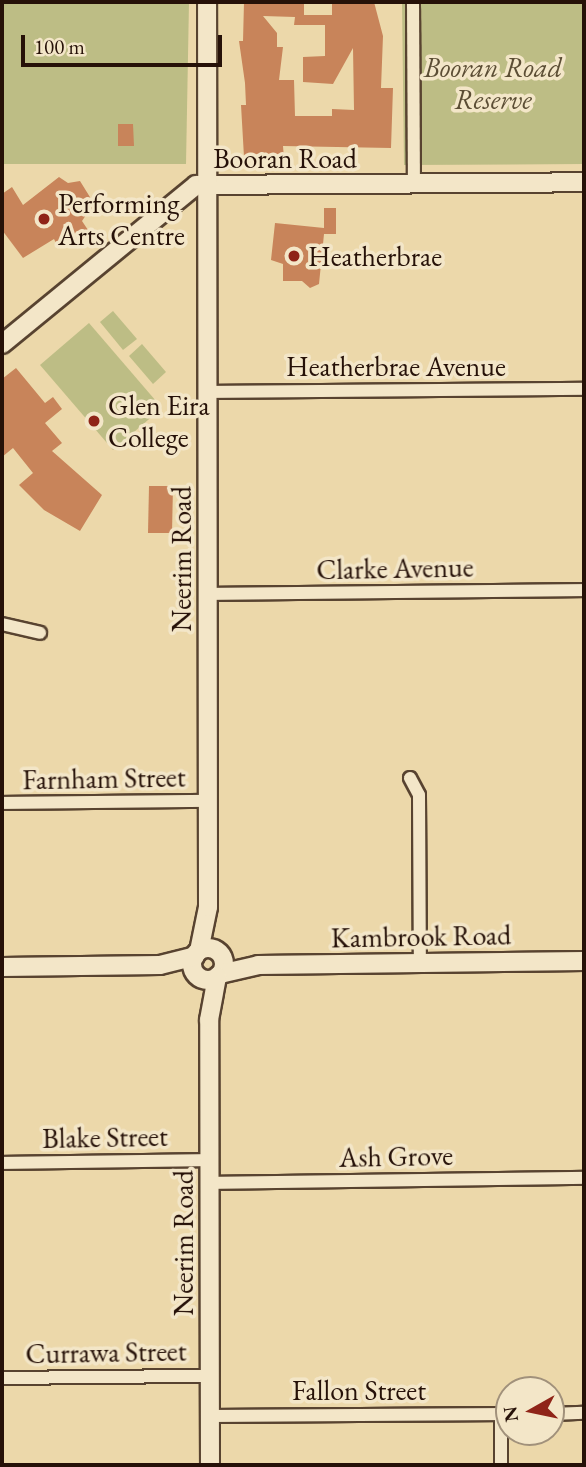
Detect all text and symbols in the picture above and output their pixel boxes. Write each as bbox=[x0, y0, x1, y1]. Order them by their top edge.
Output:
scale bar bbox=[24, 21, 226, 65]
text: 100 m bbox=[34, 33, 85, 60]
park label: Booran Road Reserve bbox=[424, 50, 562, 116]
street label: Booran Road bbox=[213, 141, 357, 175]
place label: Performing Arts Centre bbox=[58, 186, 185, 252]
marker: Performing Arts Centre bbox=[36, 211, 52, 227]
place label: Heatherbrae bbox=[308, 239, 442, 273]
marker: Heatherbrae bbox=[286, 248, 302, 264]
street label: Heatherbrae Avenue bbox=[286, 349, 506, 383]
place label: Glen Eira College bbox=[108, 388, 210, 454]
marker: Glen Eira College bbox=[86, 413, 102, 429]
street label: Neerim Road bbox=[164, 486, 198, 632]
street label: Clarke Avenue bbox=[316, 550, 474, 586]
street label: Farnham Street bbox=[22, 760, 186, 796]
street label: Kambrook Road bbox=[331, 918, 511, 954]
street label: Blake Street bbox=[42, 1119, 168, 1155]
street label: Ash Grove bbox=[339, 1138, 453, 1174]
street label: Neerim Road bbox=[166, 1170, 200, 1316]
street label: Currawa Street bbox=[25, 1334, 187, 1370]
street label: Fallon Street bbox=[292, 1373, 426, 1407]
north arrow bbox=[495, 1376, 565, 1446]
text: N bbox=[497, 1405, 524, 1424]

